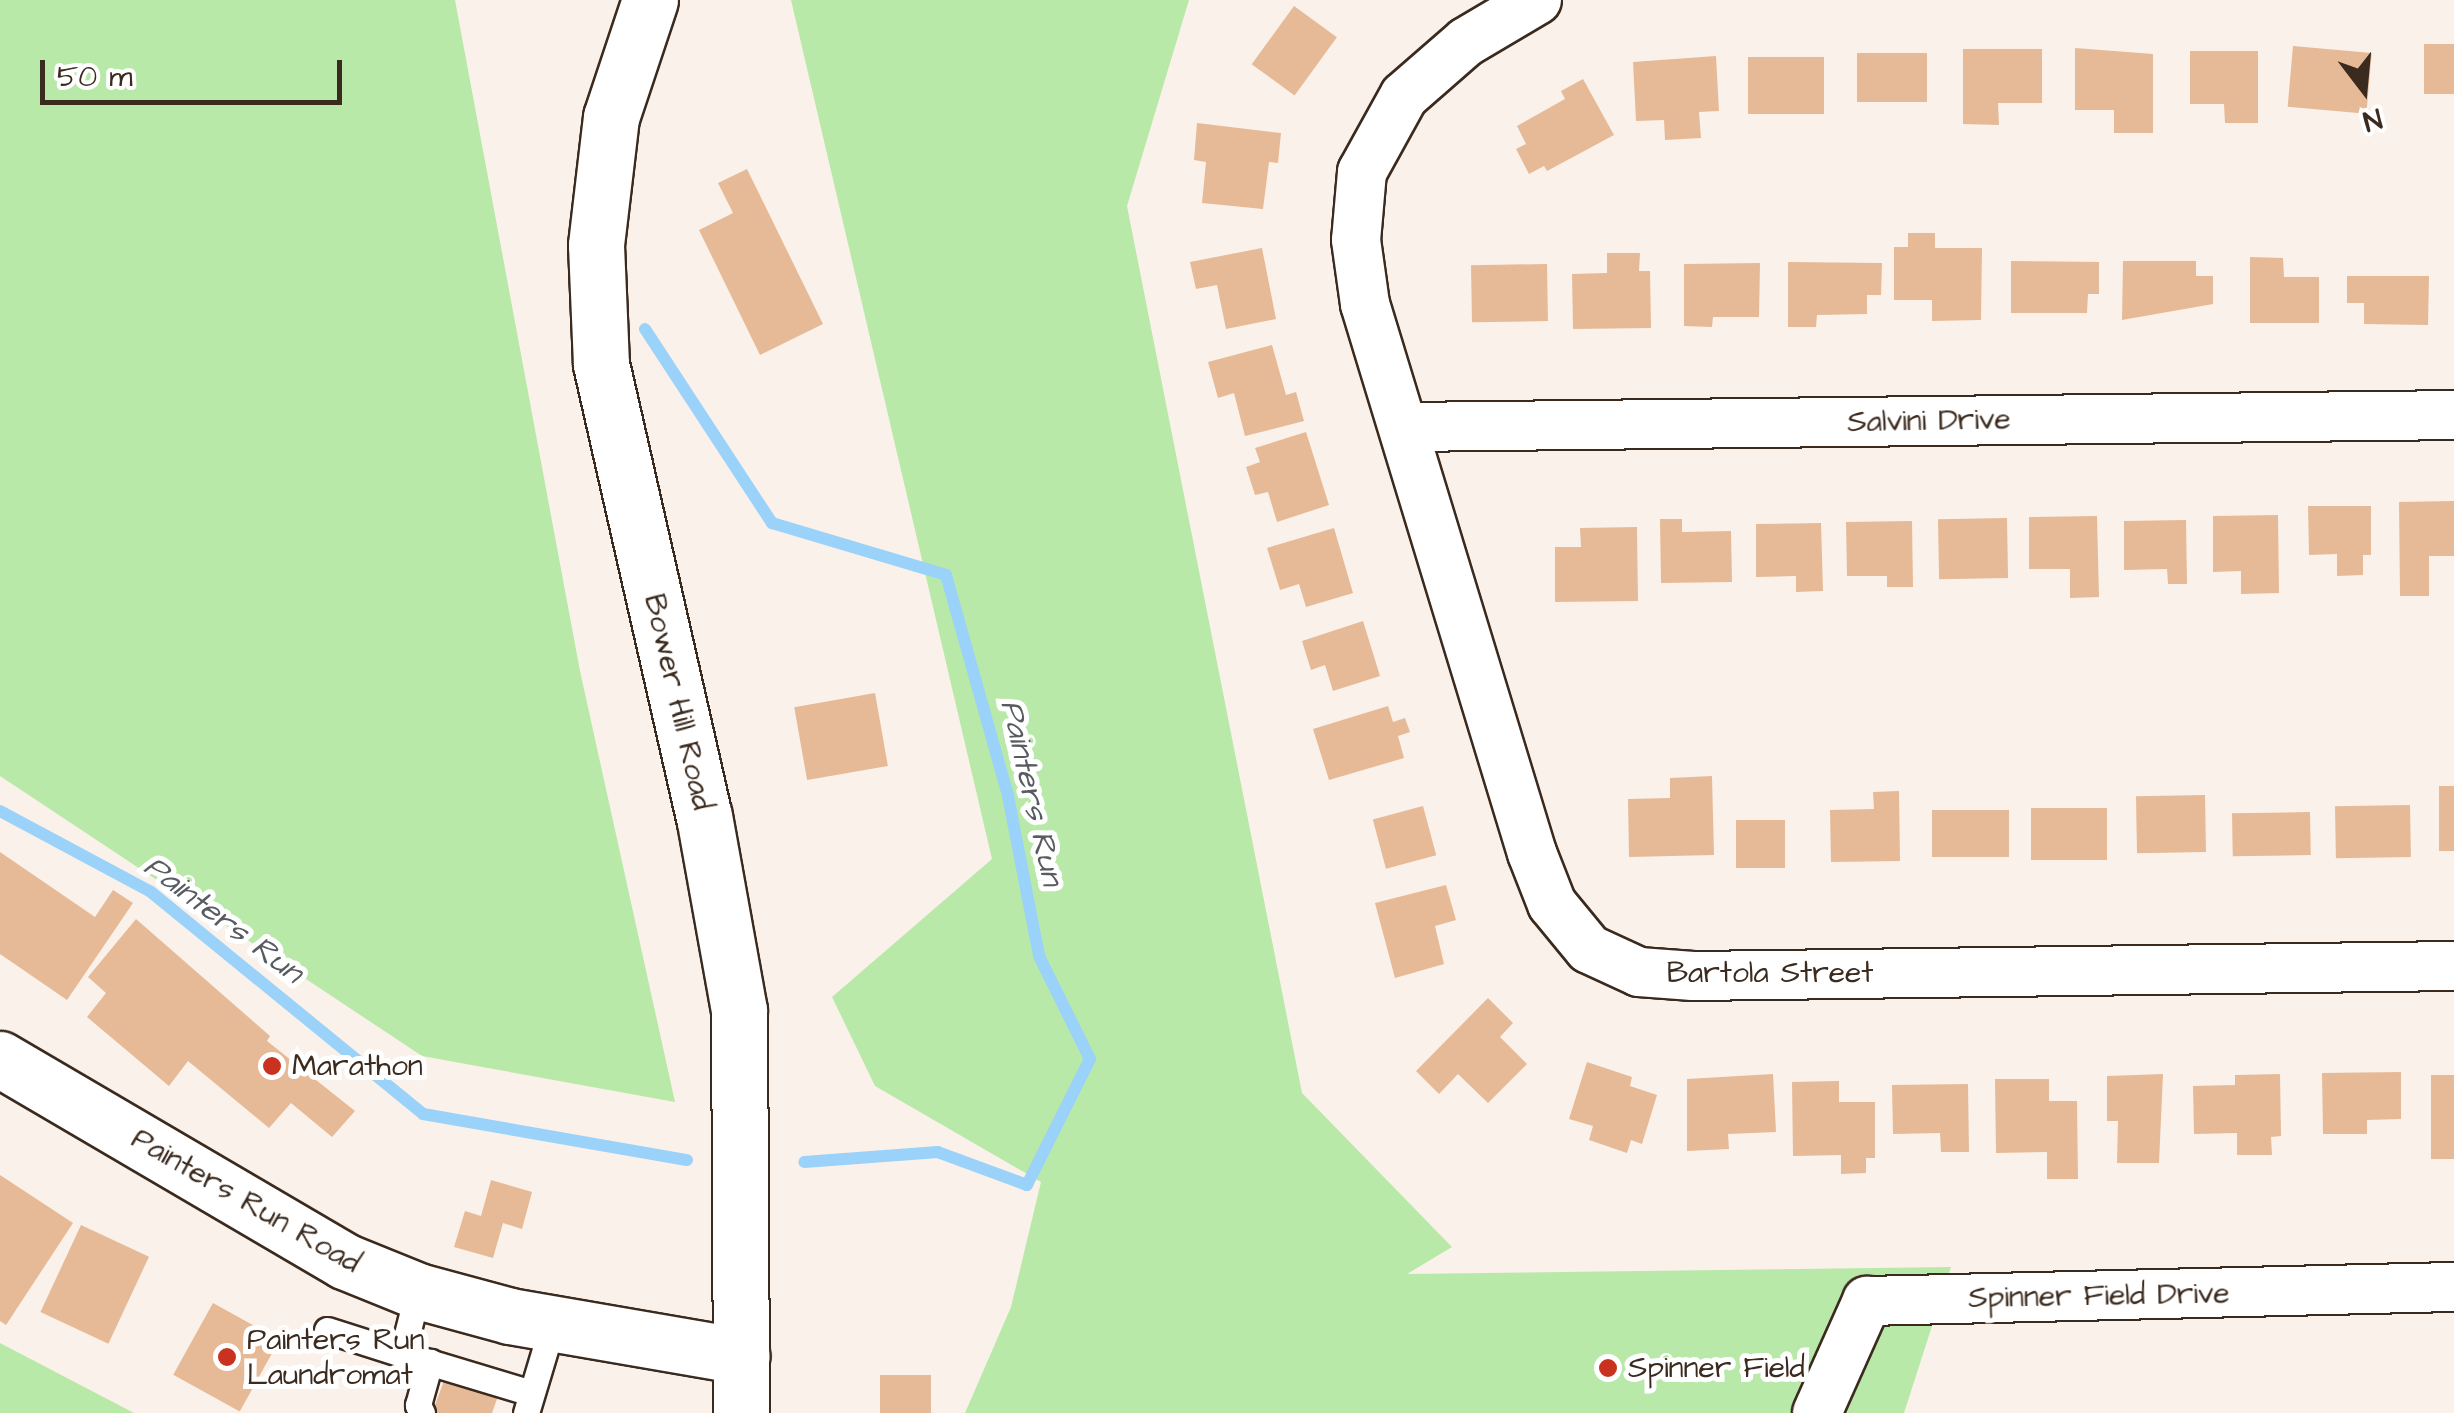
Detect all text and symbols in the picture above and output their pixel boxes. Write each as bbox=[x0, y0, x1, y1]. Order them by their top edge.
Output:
scale bar bbox=[45, 40, 348, 102]
north arrow bbox=[2314, 40, 2414, 140]
text: 50 m bbox=[57, 56, 133, 98]
text: N bbox=[2359, 98, 2386, 140]
street label: Salvini Drive bbox=[1847, 402, 2011, 440]
street label: Bower Hill Road bbox=[636, 591, 720, 813]
water label: Painters Run bbox=[991, 696, 1071, 890]
water label: Painters Run bbox=[136, 848, 310, 992]
street label: Bartola Street bbox=[1667, 955, 1873, 991]
place label: Marathon bbox=[292, 1048, 423, 1084]
marker: Marathon bbox=[261, 1055, 283, 1077]
street label: Painters Run Road bbox=[125, 1121, 367, 1281]
street label: Spinner Field Drive bbox=[1968, 1276, 2230, 1316]
place label: Painters Run Laundromat bbox=[247, 1322, 425, 1392]
marker: Painters Run Laundromat bbox=[216, 1346, 238, 1368]
place label: Spinner Field bbox=[1628, 1350, 1805, 1386]
marker: Spinner Field bbox=[1597, 1357, 1619, 1379]

